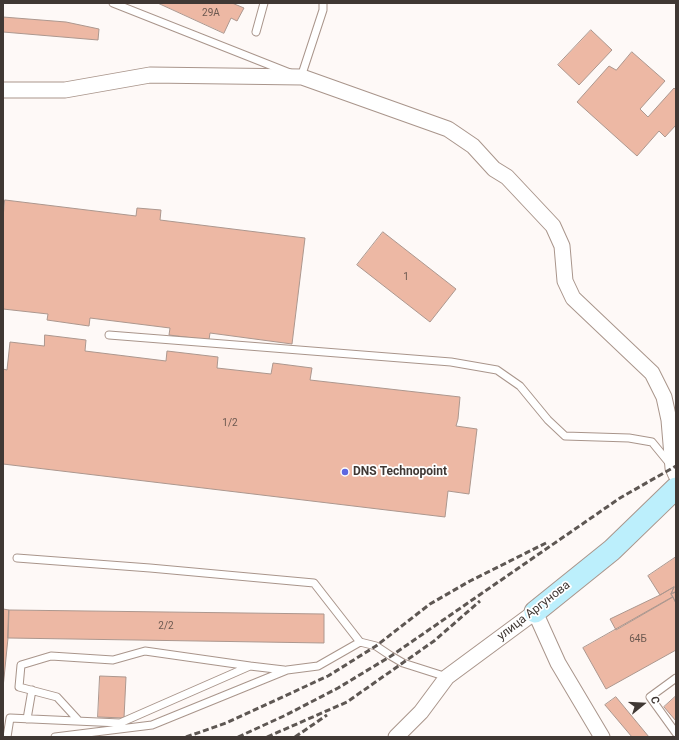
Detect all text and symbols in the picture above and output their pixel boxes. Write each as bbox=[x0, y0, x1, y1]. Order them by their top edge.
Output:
house number: 29А bbox=[202, 7, 220, 19]
house number: 1 bbox=[403, 271, 409, 283]
house number: 1/2 bbox=[222, 417, 238, 429]
place label: DNS Technopoint bbox=[353, 465, 447, 479]
marker: DNS Technopoint bbox=[340, 467, 350, 477]
street label: улица Аргунова bbox=[495, 578, 573, 644]
house number: 2/2 bbox=[158, 620, 174, 632]
house number: 64Б bbox=[629, 633, 647, 645]
north arrow bbox=[623, 684, 663, 724]
text: С bbox=[648, 695, 662, 706]

